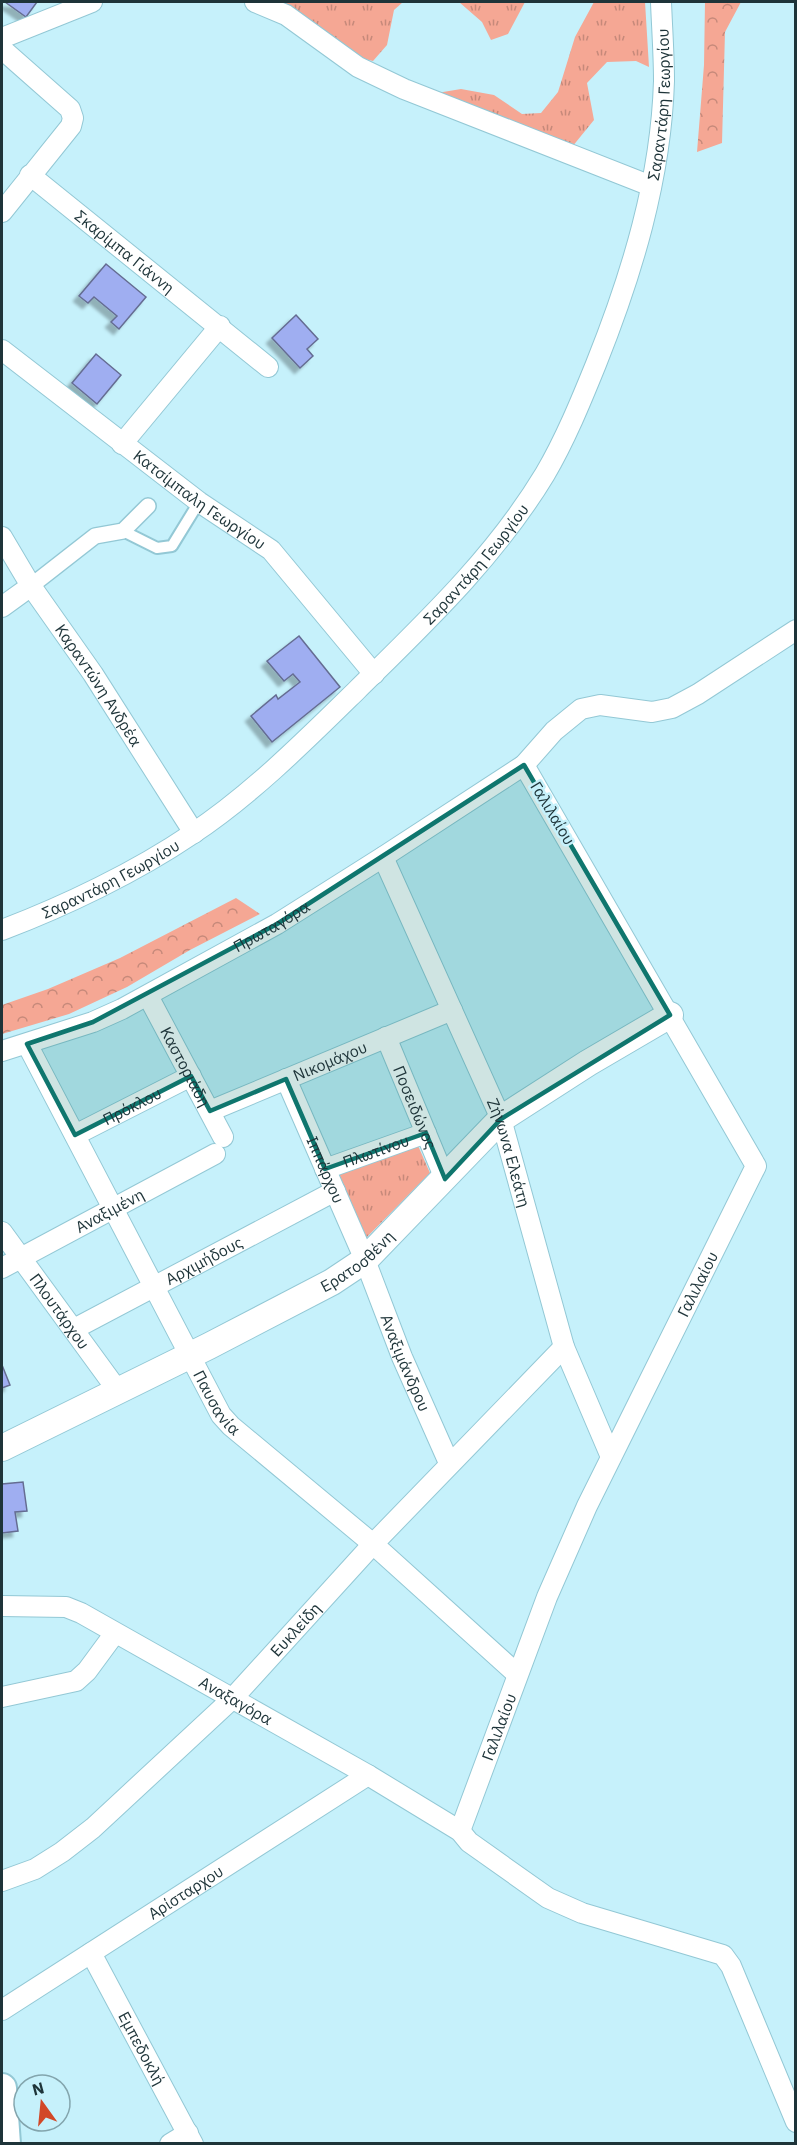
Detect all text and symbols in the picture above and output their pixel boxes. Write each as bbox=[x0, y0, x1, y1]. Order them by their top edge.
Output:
street label: Σαραντάρη Γεωργίου bbox=[643, 28, 674, 182]
street label: Σκαρίμπα Γιάννη bbox=[71, 205, 179, 298]
street label: Κατσίμπαλη Γεωργίου bbox=[130, 445, 270, 554]
street label: Σαραντάρη Γεωργίου bbox=[419, 500, 533, 628]
street label: Καραντώνη Ανδρέα bbox=[51, 620, 146, 750]
street label: Γαλιλαίου bbox=[526, 778, 580, 848]
street label: Σαραντάρη Γεωργίου bbox=[39, 835, 183, 923]
street label: Πρωταγόρα bbox=[229, 896, 313, 956]
street label: Καστοριάδη bbox=[156, 1023, 215, 1110]
street label: Νικομάχου bbox=[290, 1037, 370, 1085]
street label: Ποσειδώνος bbox=[389, 1063, 441, 1152]
street label: Πρόκλου bbox=[99, 1083, 165, 1129]
street label: Ζήνωνα Ελεάτη bbox=[483, 1095, 535, 1210]
street label: Πλωτίνου bbox=[340, 1130, 412, 1172]
street label: Ιππάρχου bbox=[302, 1133, 349, 1206]
street label: Αναξιμένη bbox=[72, 1184, 147, 1237]
street label: Ερατοσθένη bbox=[317, 1226, 398, 1296]
street label: Αρχιμήδους bbox=[162, 1232, 246, 1289]
street label: Γαλιλαίου bbox=[673, 1248, 722, 1320]
street label: Πλουτάρχου bbox=[25, 1269, 94, 1353]
street label: Αναξιμάνδρου bbox=[377, 1311, 435, 1414]
street label: Παυσανία bbox=[189, 1367, 244, 1440]
street label: Ευκλείδη bbox=[266, 1598, 325, 1661]
street label: Αναξαγόρα bbox=[196, 1672, 276, 1729]
street label: Γαλιλαίου bbox=[477, 1690, 520, 1764]
street label: Αρίσταρχου bbox=[144, 1861, 227, 1924]
street label: Εμπεδοκλή bbox=[114, 2008, 170, 2088]
north arrow bbox=[12, 2073, 72, 2133]
text: N bbox=[30, 2077, 46, 2100]

